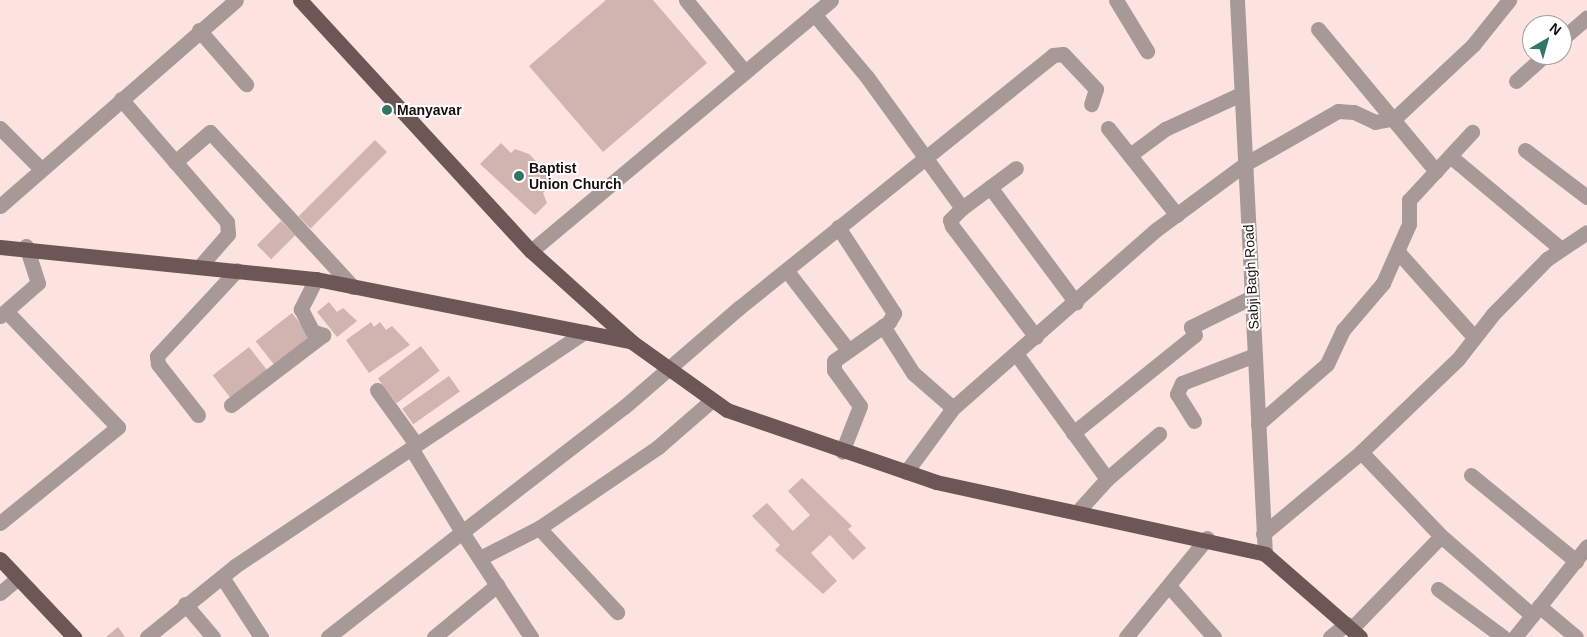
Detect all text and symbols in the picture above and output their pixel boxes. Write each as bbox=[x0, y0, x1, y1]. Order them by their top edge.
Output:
north arrow bbox=[1522, 15, 1572, 65]
text: N bbox=[1547, 20, 1565, 38]
place label: Manyavar bbox=[397, 102, 462, 118]
marker: Manyavar bbox=[381, 104, 393, 116]
place label: Baptist Union Church bbox=[529, 160, 622, 192]
marker: Baptist Union Church bbox=[513, 170, 525, 182]
street label: Sabji Bagh Road bbox=[1240, 224, 1262, 330]

